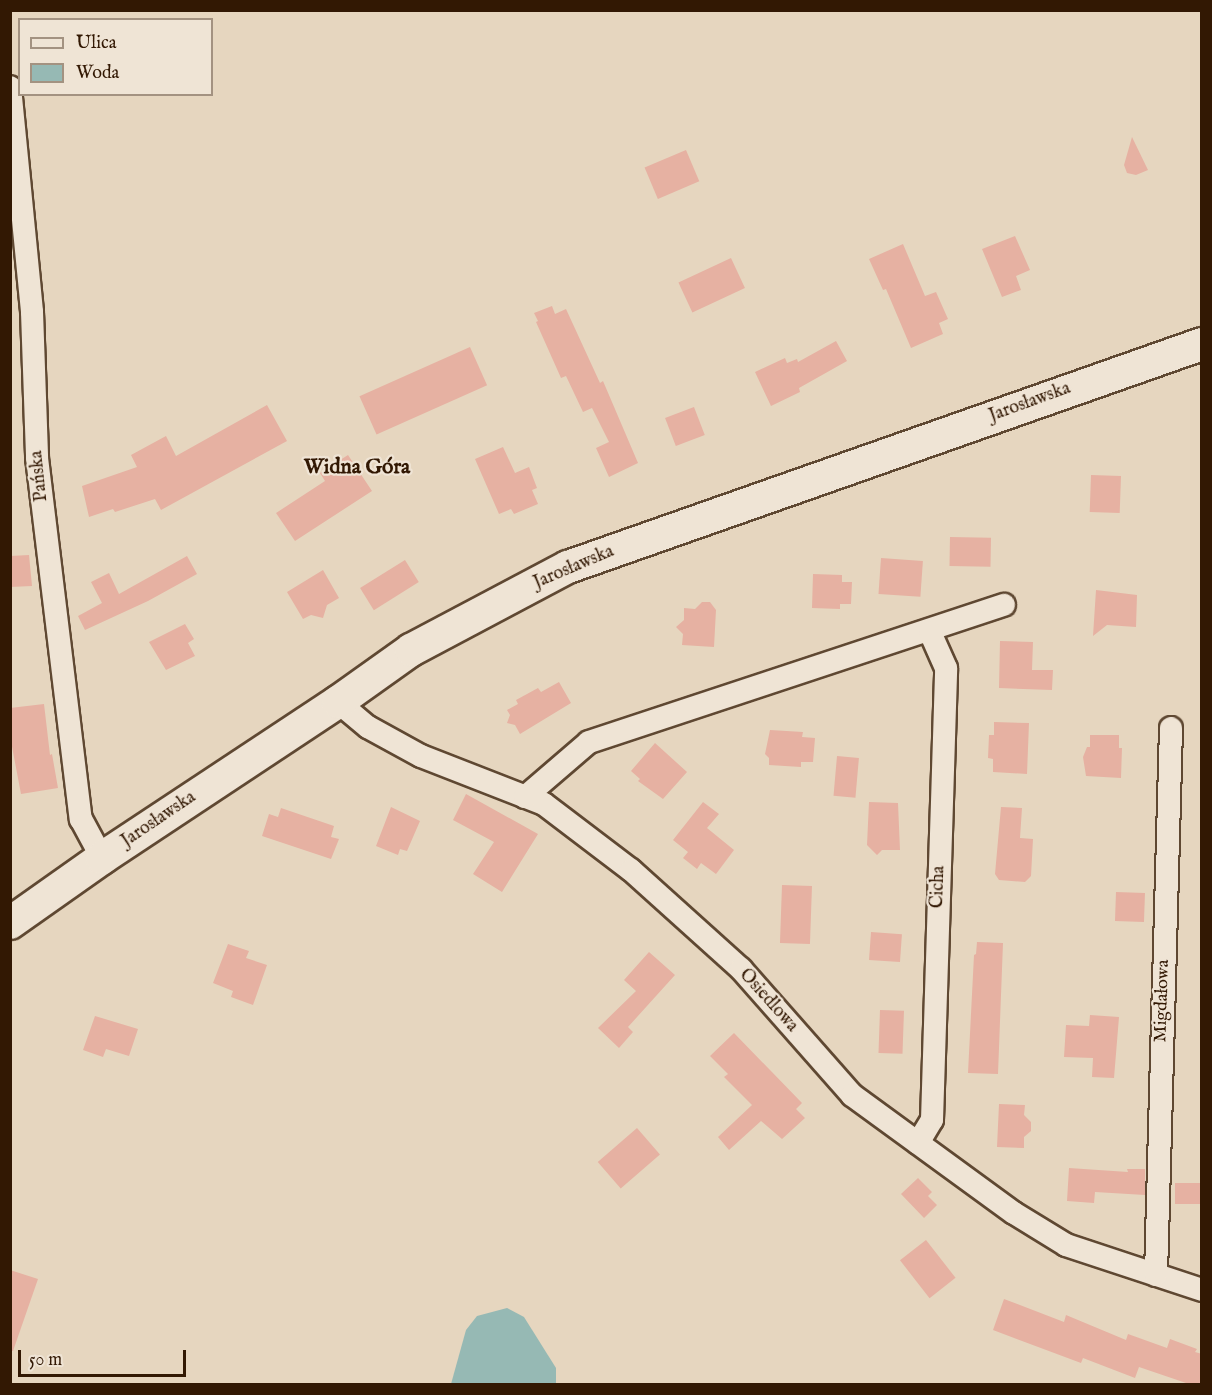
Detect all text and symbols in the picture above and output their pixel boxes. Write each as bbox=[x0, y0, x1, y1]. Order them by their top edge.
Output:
legend bbox=[18, 18, 213, 96]
text: Ulica bbox=[76, 32, 117, 55]
text: Woda bbox=[76, 62, 119, 85]
street label: Jarosławska bbox=[986, 378, 1074, 428]
street label: Pańska bbox=[27, 449, 53, 503]
district label: Widna Góra bbox=[304, 455, 410, 481]
street label: Jarosławska bbox=[531, 541, 617, 595]
street label: Jarosławska bbox=[118, 787, 200, 853]
street label: Cicha bbox=[927, 865, 951, 909]
street label: Migdałowa bbox=[1151, 959, 1175, 1043]
street label: Osiedlowa bbox=[734, 965, 802, 1037]
scale bar bbox=[21, 1338, 189, 1376]
text: 50 m bbox=[29, 1349, 62, 1372]

